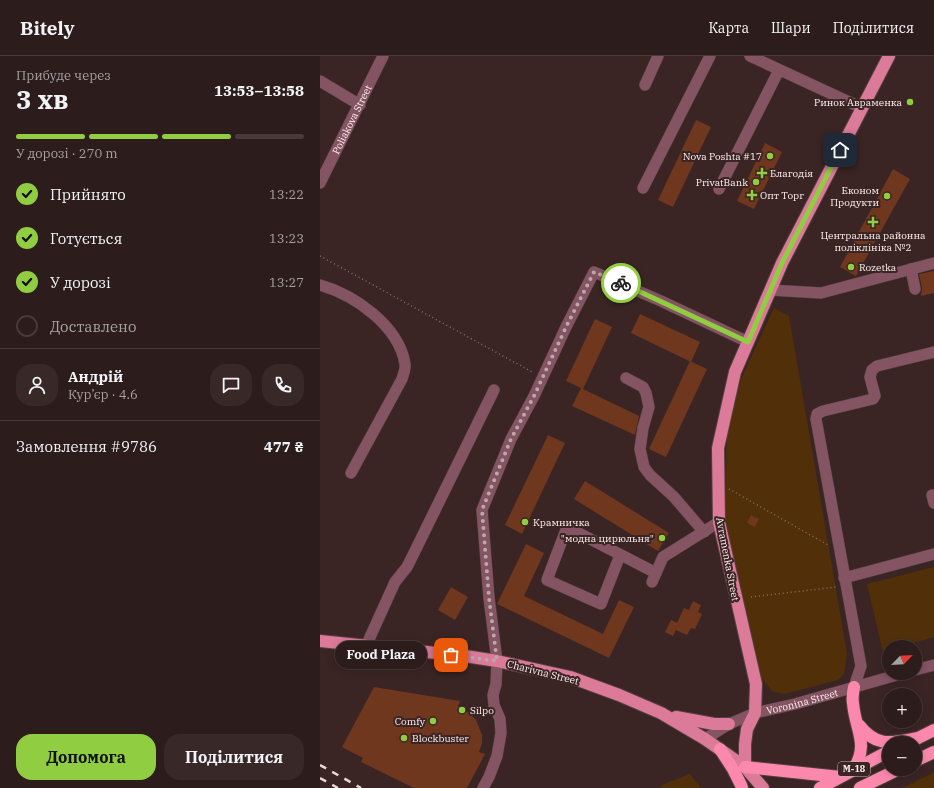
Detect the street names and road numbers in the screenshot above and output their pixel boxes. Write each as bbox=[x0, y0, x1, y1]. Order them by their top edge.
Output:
street label: Poliakova Street bbox=[329, 82, 375, 156]
street label: Avramenka Street bbox=[713, 516, 742, 602]
street label: Charivna Street bbox=[506, 657, 581, 688]
street label: Voronina Street bbox=[765, 686, 840, 717]
road number: М-18 bbox=[838, 762, 870, 776]

